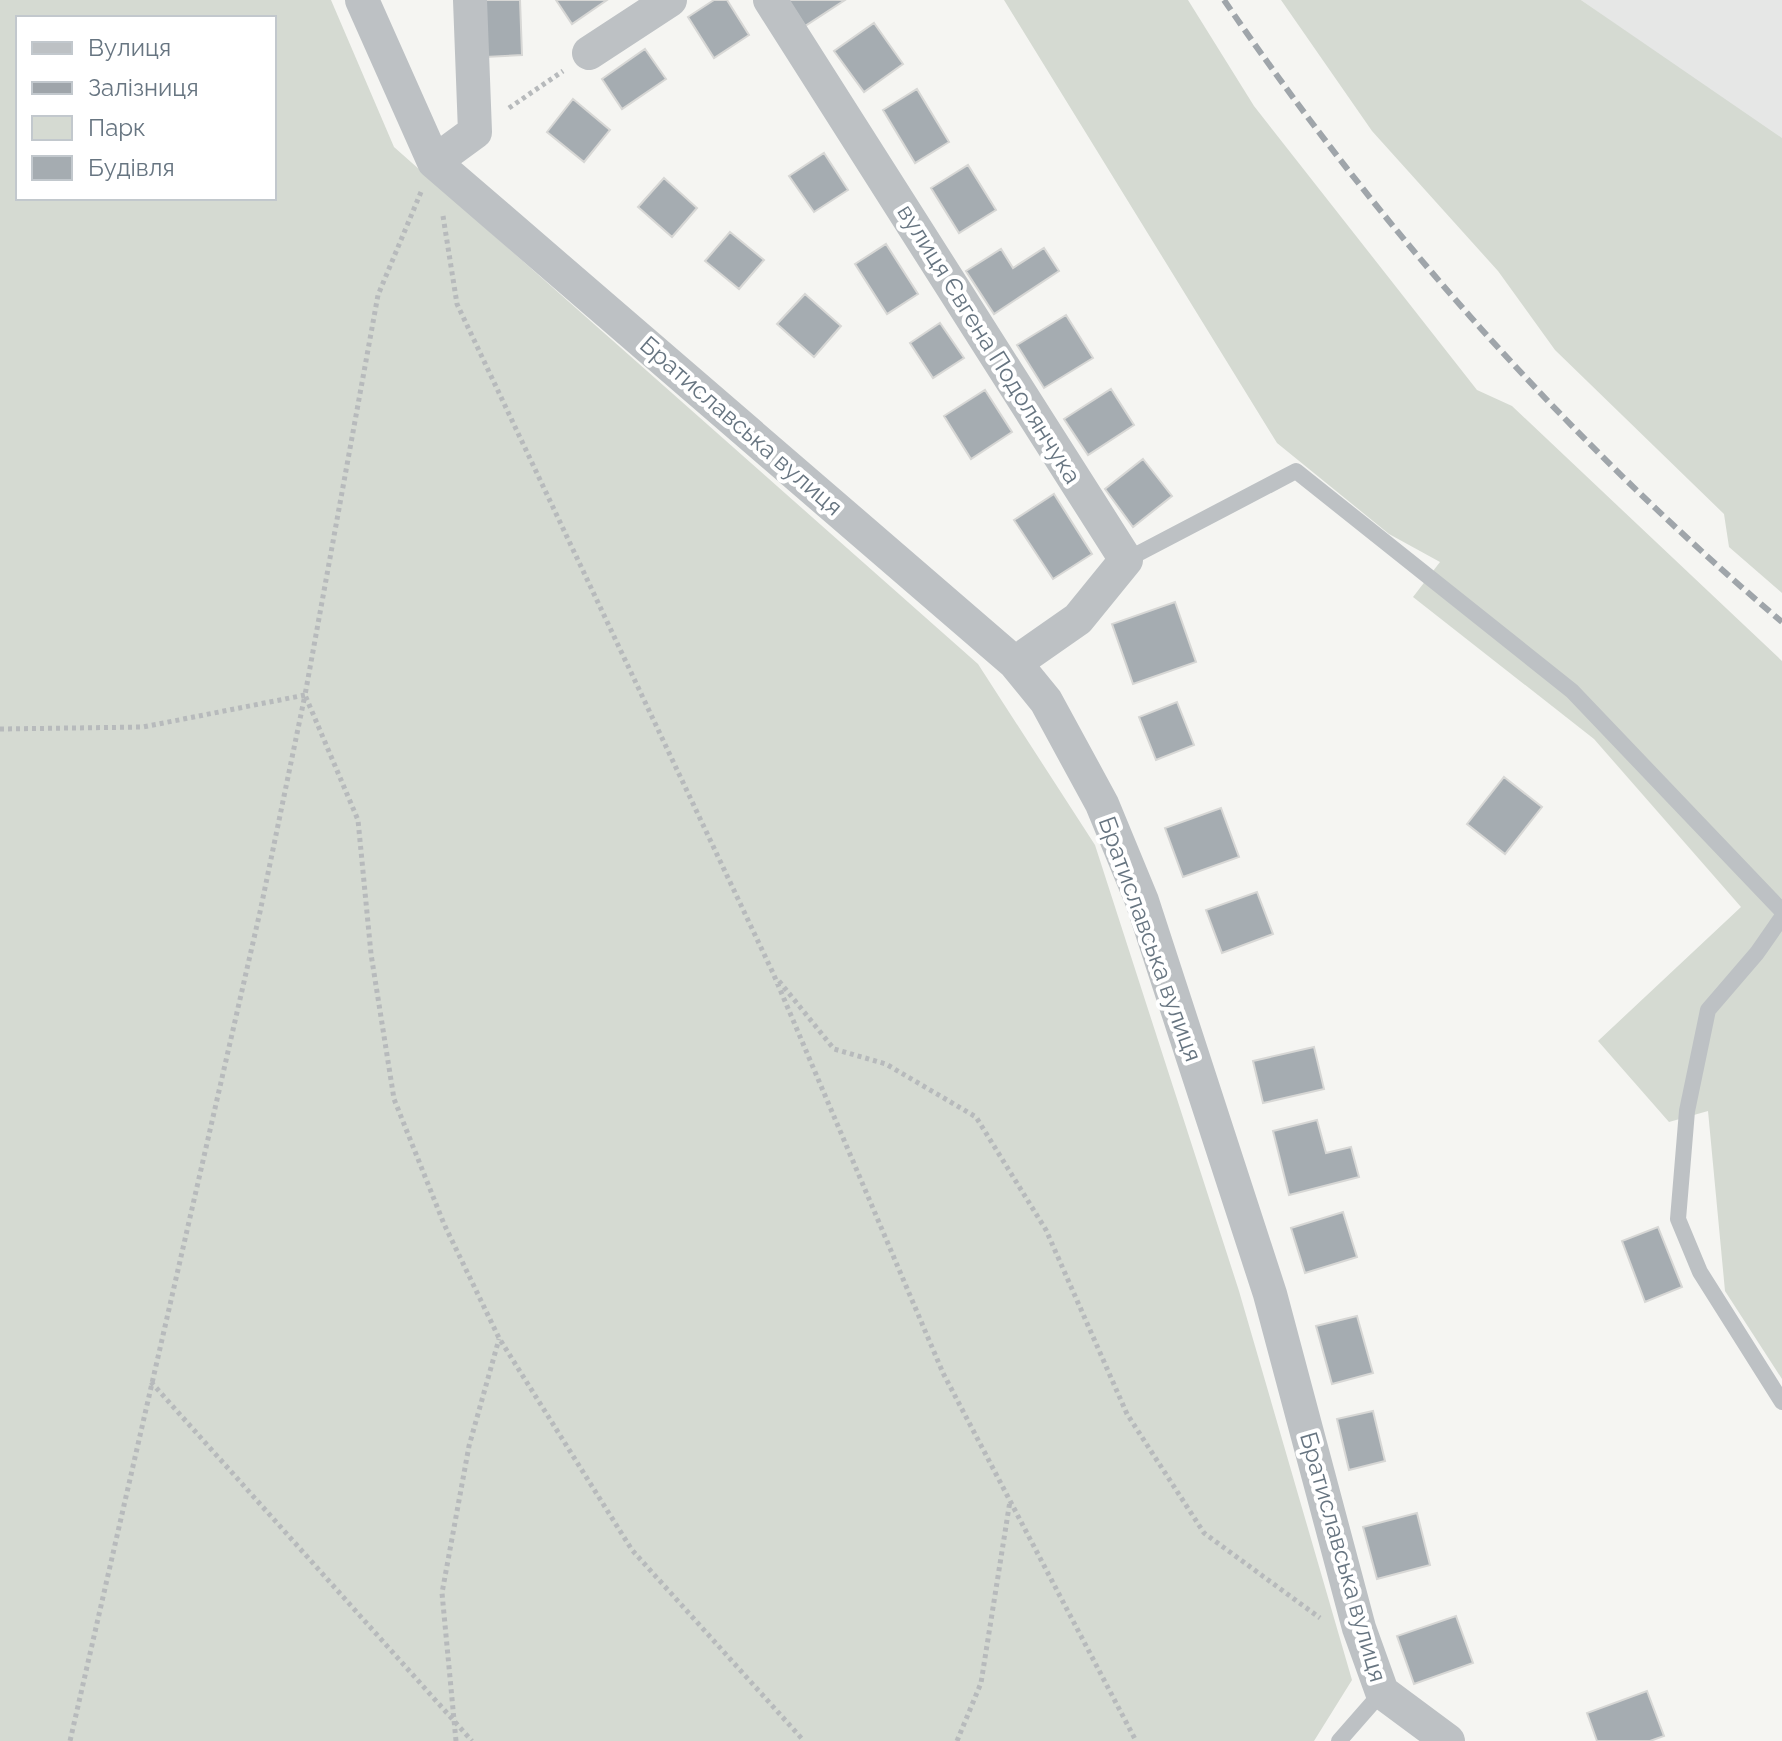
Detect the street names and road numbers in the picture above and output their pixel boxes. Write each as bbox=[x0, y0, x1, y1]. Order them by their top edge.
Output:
street label: вулиця Євгена Подолянчука bbox=[891, 199, 1087, 489]
street label: Братиславська вулиця bbox=[634, 330, 848, 521]
street label: Братиславська вулиця bbox=[1093, 812, 1208, 1065]
street label: Братиславська вулиця bbox=[1294, 1429, 1393, 1685]

